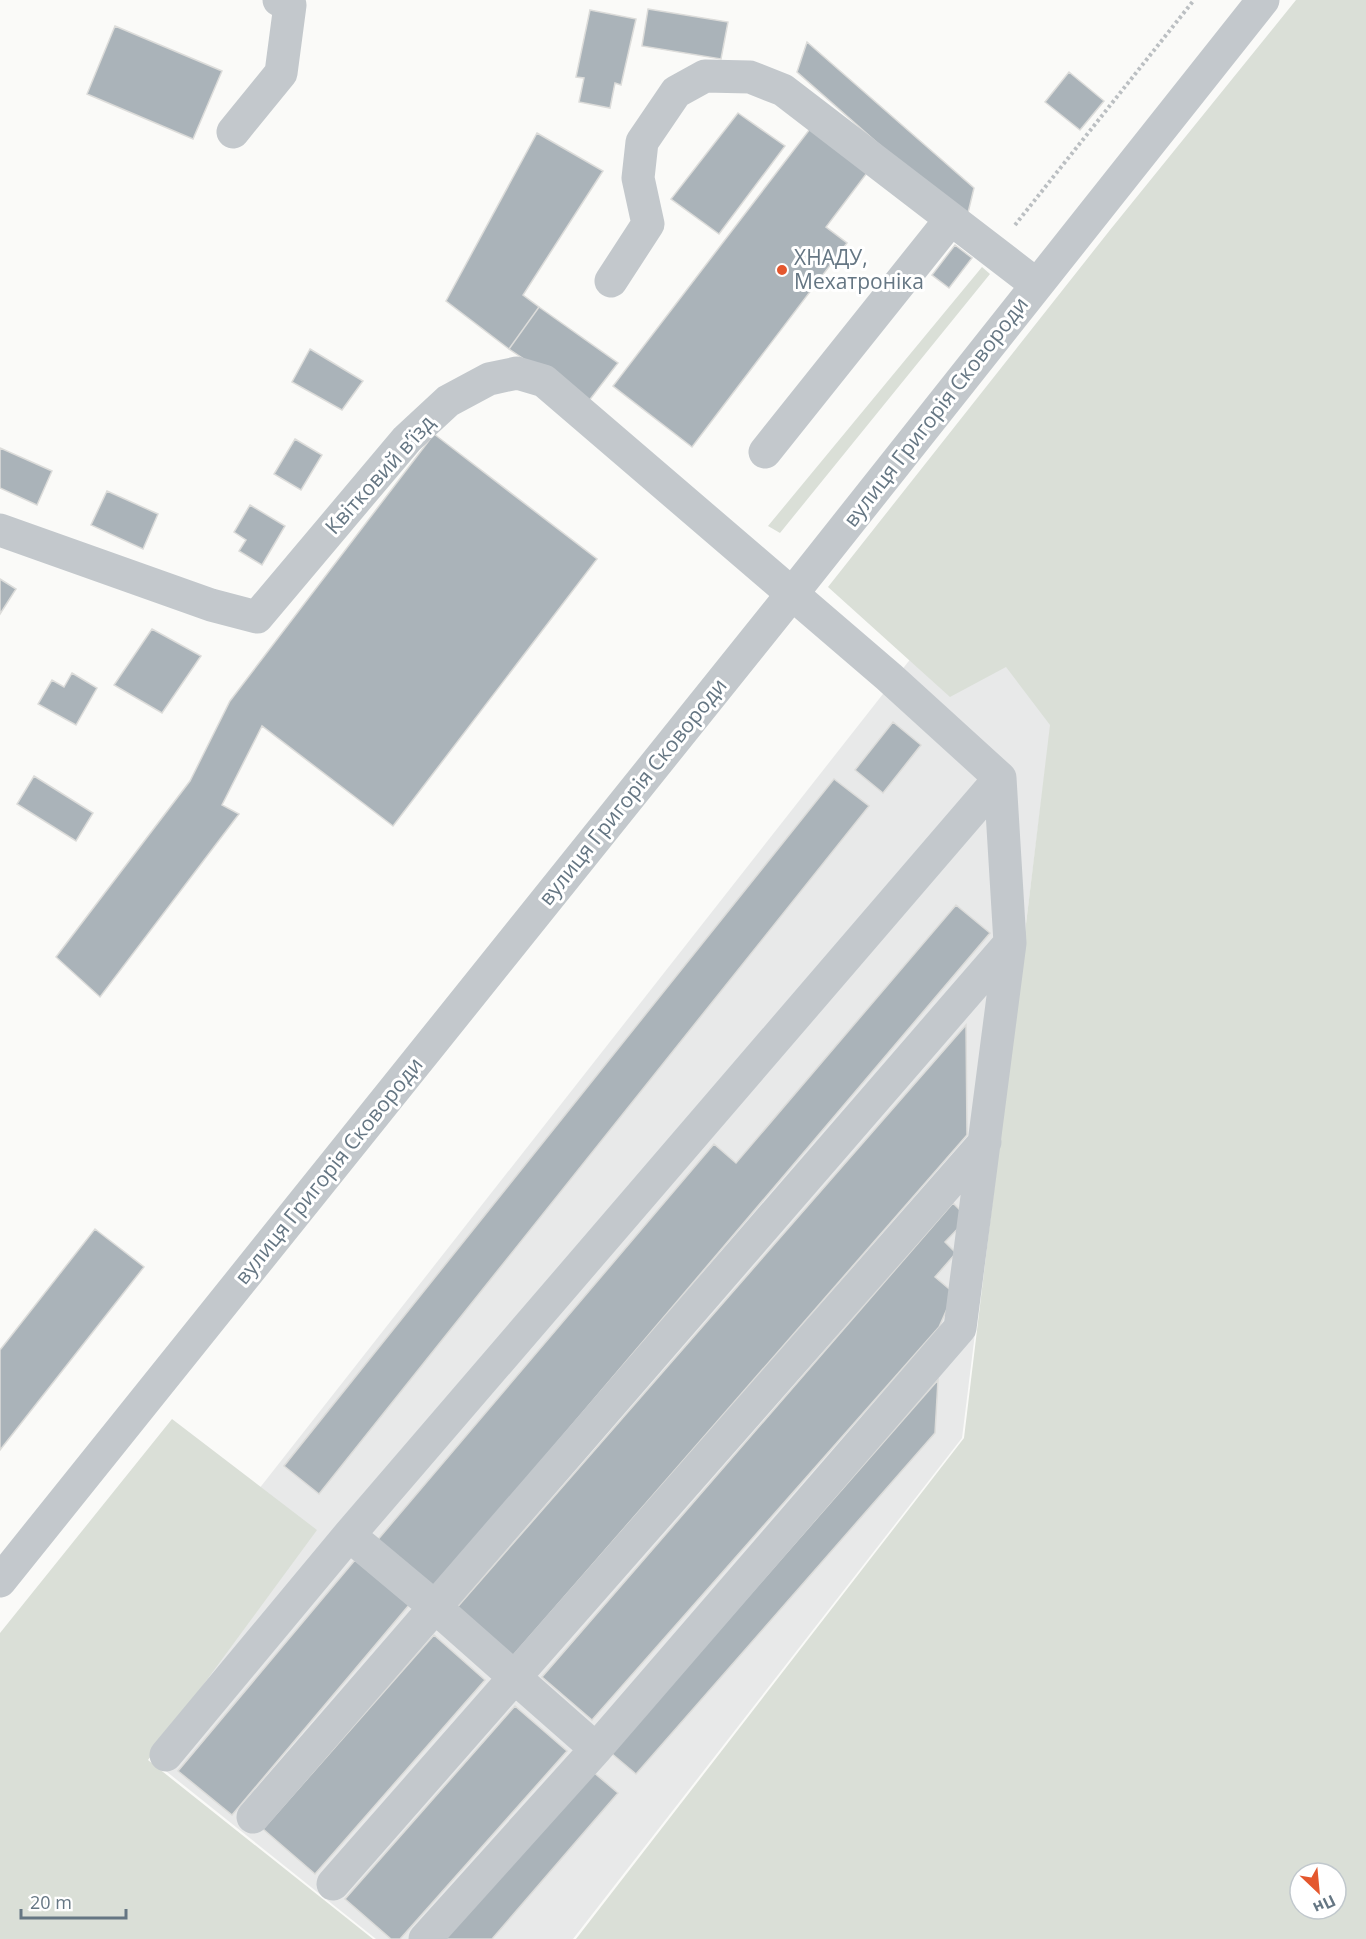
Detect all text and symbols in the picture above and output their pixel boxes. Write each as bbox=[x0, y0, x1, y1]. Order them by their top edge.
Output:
place label: ХНАДУ, Мехатроніка bbox=[794, 243, 924, 295]
marker: ХНАДУ, Мехатроніка bbox=[775, 263, 789, 277]
street label: вулиця Григорія Сковороди bbox=[837, 291, 1034, 532]
street label: Квітковий в’їзд bbox=[318, 409, 440, 540]
street label: вулиця Григорія Сковороди bbox=[532, 672, 733, 911]
street label: вулиця Григорія Сковороди bbox=[228, 1051, 429, 1290]
north arrow bbox=[1288, 1861, 1348, 1921]
scale bar bbox=[21, 1882, 126, 1920]
text: 20 m bbox=[30, 1890, 72, 1914]
text: Пн bbox=[1310, 1890, 1340, 1919]

